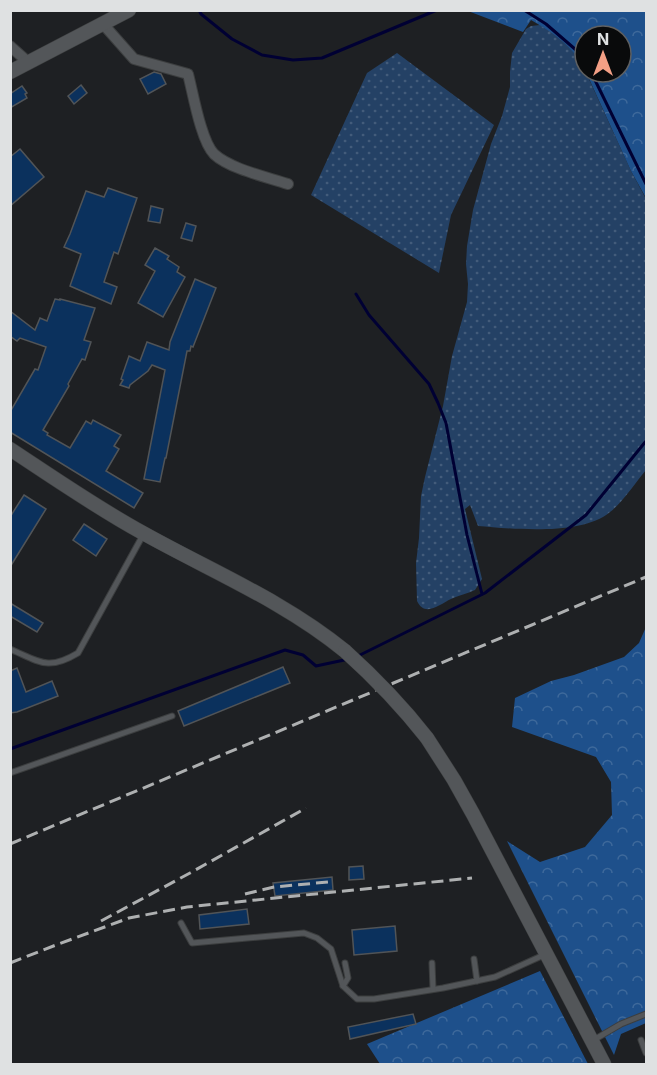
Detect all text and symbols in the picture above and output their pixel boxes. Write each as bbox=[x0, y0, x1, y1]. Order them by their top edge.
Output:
north arrow bbox=[573, 24, 633, 84]
text: N bbox=[597, 29, 609, 49]

